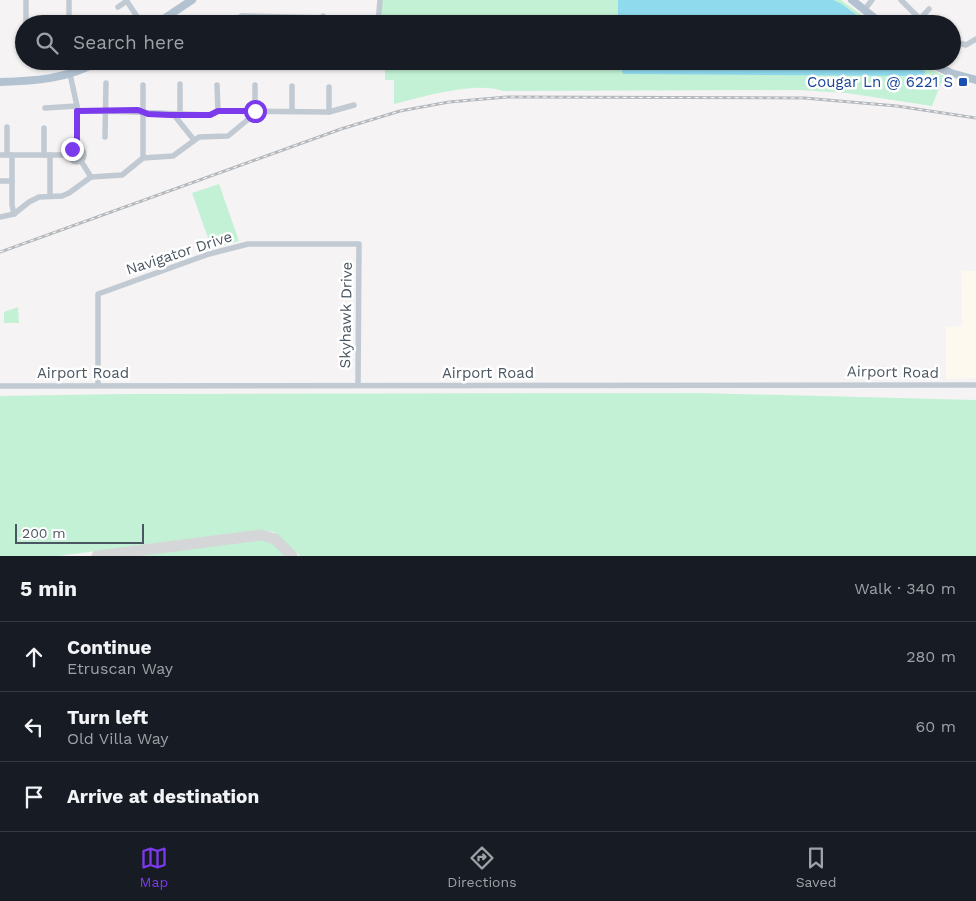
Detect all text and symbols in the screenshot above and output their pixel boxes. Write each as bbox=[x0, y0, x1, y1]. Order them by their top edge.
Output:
search box bbox=[15, 15, 961, 70]
icon: search bbox=[33, 29, 61, 57]
text: Search here bbox=[73, 31, 184, 54]
place label: Cougar Ln @ 6221 S bbox=[807, 73, 953, 91]
marker: Cougar Ln @ 6221 S bbox=[957, 76, 969, 88]
route start bbox=[244, 100, 267, 123]
route end bbox=[61, 138, 84, 161]
street label: Navigator Drive bbox=[124, 227, 234, 279]
street label: Skyhawk Drive bbox=[336, 262, 356, 368]
street label: Airport Road bbox=[847, 362, 939, 382]
street label: Airport Road bbox=[37, 364, 129, 382]
street label: Airport Road bbox=[442, 364, 534, 382]
scale bar bbox=[15, 521, 144, 544]
text: 200 m bbox=[22, 525, 66, 541]
text: 5 min bbox=[20, 576, 77, 601]
text: Walk · 340 m bbox=[854, 579, 956, 598]
text: Continue bbox=[67, 636, 151, 659]
icon: ahead bbox=[20, 643, 48, 671]
text: 280 m bbox=[906, 647, 956, 666]
text: Etruscan Way bbox=[67, 659, 173, 678]
text: Turn left bbox=[67, 706, 148, 729]
icon: left bbox=[20, 713, 48, 741]
text: 60 m bbox=[916, 717, 956, 736]
text: Old Villa Way bbox=[67, 729, 169, 748]
icon: arrive bbox=[20, 783, 48, 811]
text: Arrive at destination bbox=[67, 785, 259, 808]
tab: Map bbox=[140, 844, 168, 890]
tab: Directions bbox=[447, 844, 517, 890]
tab: Saved bbox=[796, 844, 836, 890]

